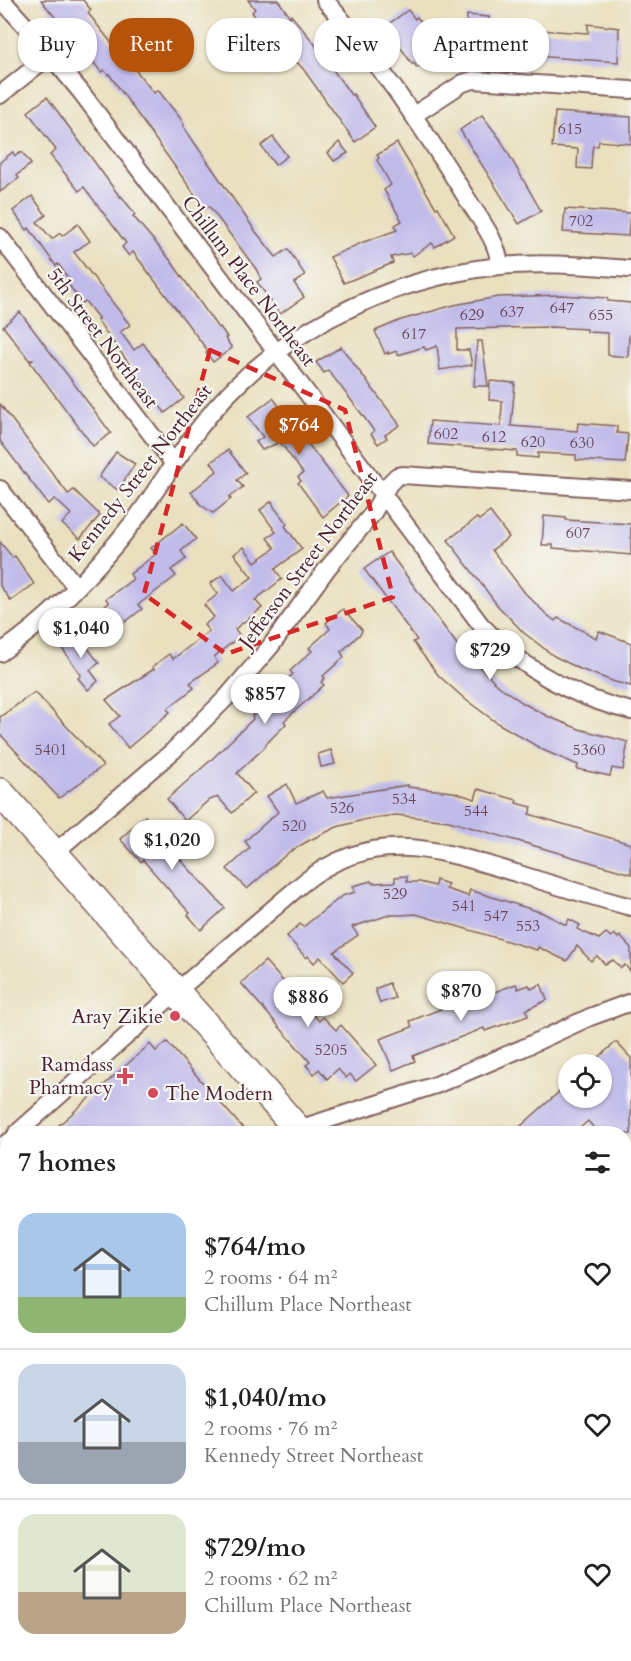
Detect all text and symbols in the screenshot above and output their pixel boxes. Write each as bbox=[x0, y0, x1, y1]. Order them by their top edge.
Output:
chip: Buy bbox=[18, 18, 97, 72]
chip: Rent bbox=[109, 18, 194, 72]
chip: Filters bbox=[206, 18, 302, 72]
chip: New bbox=[314, 18, 400, 72]
chip: Apartment bbox=[412, 18, 549, 72]
house number: 615 bbox=[558, 118, 582, 140]
street label: Chillum Place Northeast bbox=[176, 190, 323, 373]
house number: 702 bbox=[569, 210, 593, 232]
street label: 5th Street Northeast bbox=[41, 262, 165, 414]
house number: 647 bbox=[550, 297, 574, 319]
house number: 637 bbox=[500, 301, 524, 323]
house number: 629 bbox=[460, 304, 484, 326]
house number: 655 bbox=[589, 304, 613, 326]
house number: 617 bbox=[402, 323, 426, 345]
street label: Kennedy Street Northeast bbox=[62, 378, 218, 568]
pin: $764 bbox=[263, 405, 335, 456]
text: $764 bbox=[279, 411, 319, 438]
house number: 602 bbox=[434, 423, 458, 445]
house number: 612 bbox=[482, 426, 506, 448]
house number: 620 bbox=[521, 431, 545, 453]
house number: 630 bbox=[570, 432, 594, 454]
street label: Jefferson Street Northeast bbox=[231, 465, 384, 656]
house number: 607 bbox=[566, 522, 590, 544]
pin: $1,040 bbox=[32, 608, 130, 659]
text: $1,040 bbox=[52, 614, 110, 641]
pin: $729 bbox=[454, 630, 526, 681]
text: $729 bbox=[470, 636, 510, 663]
pin: $857 bbox=[229, 674, 301, 725]
text: $857 bbox=[245, 680, 285, 707]
house number: 5401 bbox=[35, 739, 67, 761]
house number: 5360 bbox=[573, 739, 605, 761]
house number: 534 bbox=[392, 788, 416, 810]
house number: 526 bbox=[330, 797, 354, 819]
house number: 544 bbox=[464, 800, 488, 822]
house number: 520 bbox=[282, 815, 306, 837]
pin: $1,020 bbox=[123, 820, 221, 871]
text: $1,020 bbox=[143, 826, 201, 853]
house number: 529 bbox=[383, 883, 407, 905]
house number: 541 bbox=[452, 895, 476, 917]
house number: 547 bbox=[484, 905, 508, 927]
house number: 553 bbox=[516, 915, 540, 937]
pin: $870 bbox=[425, 971, 497, 1022]
pin: $886 bbox=[272, 977, 344, 1028]
text: $870 bbox=[441, 977, 481, 1004]
text: $886 bbox=[288, 983, 328, 1010]
place label: Aray Zikie bbox=[72, 1003, 163, 1030]
marker: Aray Zikie bbox=[168, 1009, 182, 1023]
house number: 5205 bbox=[315, 1039, 347, 1061]
place label: Ramdass Pharmacy bbox=[29, 1051, 113, 1101]
map controls bbox=[558, 1054, 612, 1108]
button: locate bbox=[558, 1054, 612, 1108]
marker: Ramdass Pharmacy bbox=[118, 1069, 132, 1083]
place label: The Modern bbox=[165, 1080, 274, 1107]
marker: The Modern bbox=[146, 1086, 160, 1100]
text: 7 homes bbox=[18, 1145, 116, 1180]
icon: filters bbox=[581, 1146, 614, 1179]
text: $764/mo bbox=[204, 1229, 306, 1264]
icon: home bbox=[66, 1237, 138, 1309]
icon: heart bbox=[581, 1257, 614, 1290]
text: 2 rooms · 64 m² bbox=[204, 1264, 337, 1291]
text: Chillum Place Northeast bbox=[204, 1291, 412, 1318]
text: $1,040/mo bbox=[204, 1380, 327, 1415]
icon: home bbox=[66, 1388, 138, 1460]
icon: heart bbox=[581, 1408, 614, 1441]
text: 2 rooms · 76 m² bbox=[204, 1415, 337, 1442]
text: Kennedy Street Northeast bbox=[204, 1442, 423, 1469]
text: $729/mo bbox=[204, 1530, 306, 1565]
icon: home bbox=[66, 1538, 138, 1610]
icon: heart bbox=[581, 1558, 614, 1591]
text: 2 rooms · 62 m² bbox=[204, 1565, 337, 1592]
text: Chillum Place Northeast bbox=[204, 1592, 412, 1619]

